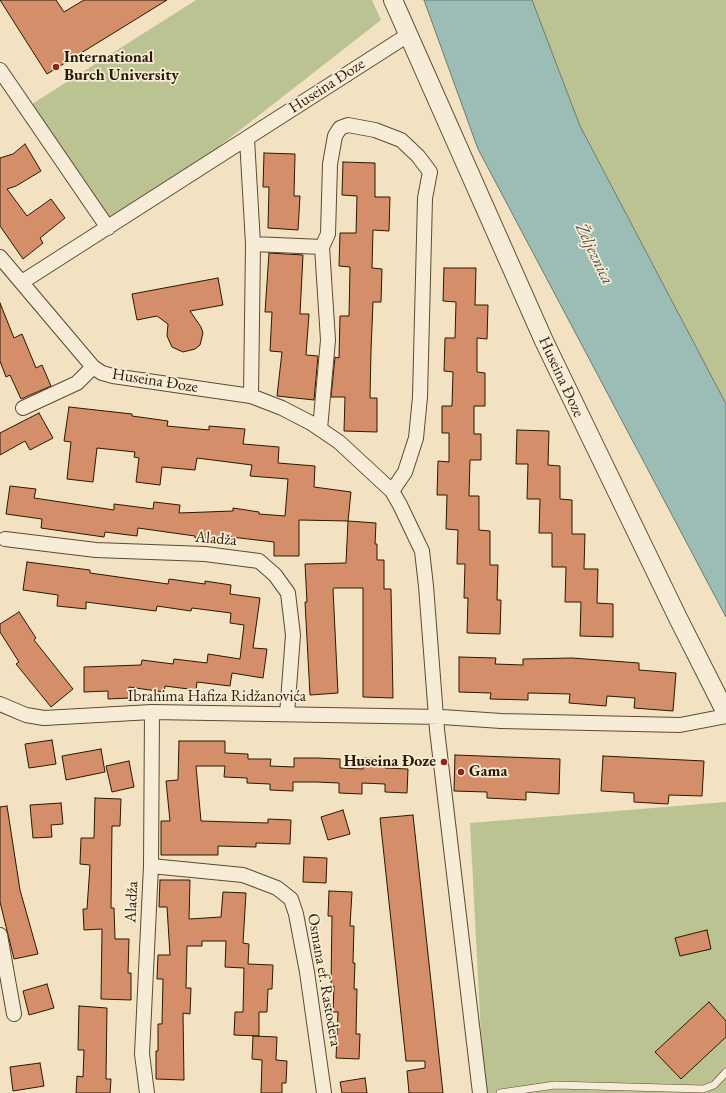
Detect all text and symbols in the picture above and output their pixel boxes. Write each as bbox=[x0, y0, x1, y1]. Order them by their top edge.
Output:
place label: International Burch University bbox=[64, 48, 179, 86]
street label: Huseina Đoze bbox=[285, 54, 369, 118]
marker: International Burch University bbox=[51, 62, 61, 72]
water label: Željeznica bbox=[570, 220, 618, 288]
street label: Huseina Đoze bbox=[534, 334, 588, 420]
street label: Huseina Đoze bbox=[111, 365, 199, 397]
street label: Aladža bbox=[194, 528, 238, 550]
street label: Ibrahima Hafiza Ridžanovića bbox=[128, 687, 306, 707]
place label: Huseina Đoze bbox=[344, 752, 436, 772]
marker: Huseina Đoze bbox=[439, 757, 449, 767]
place label: Gama bbox=[469, 762, 507, 782]
marker: Gama bbox=[456, 767, 466, 777]
street label: Aladža bbox=[121, 881, 143, 923]
street label: Osmana ef. Rastodera bbox=[303, 912, 345, 1048]

